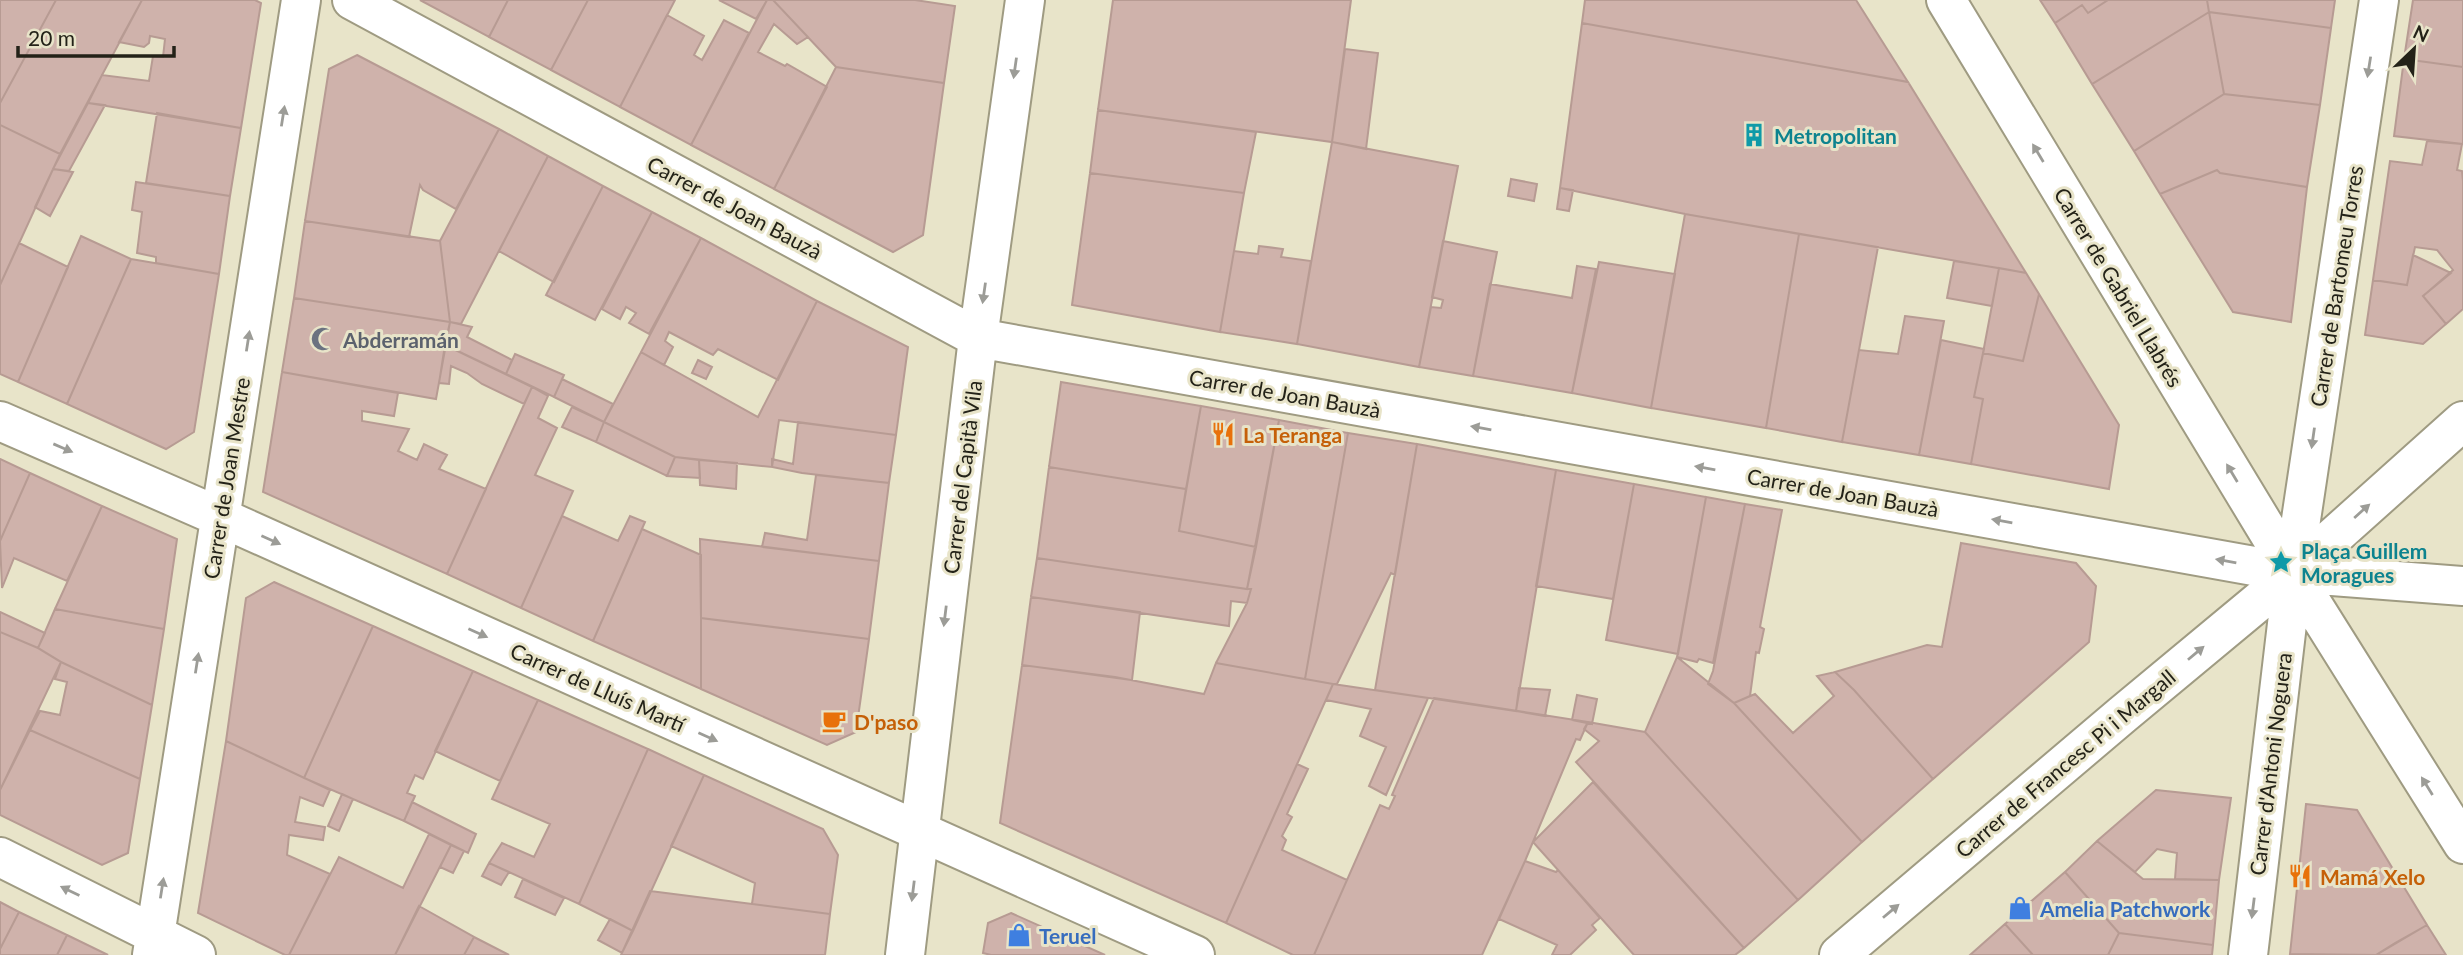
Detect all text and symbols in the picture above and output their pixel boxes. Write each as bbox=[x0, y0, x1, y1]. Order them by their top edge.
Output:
scale bar bbox=[18, 14, 173, 58]
north arrow bbox=[2379, 14, 2449, 84]
text: N bbox=[2410, 20, 2433, 47]
text: 20 m bbox=[28, 25, 75, 50]
one-way arrow bbox=[1010, 57, 1021, 79]
one-way arrow bbox=[2363, 57, 2374, 79]
one-way arrow bbox=[278, 105, 289, 127]
building icon: Metropolitan bbox=[1740, 121, 1768, 149]
place label: Metropolitan bbox=[1774, 123, 1897, 148]
one-way arrow bbox=[2032, 143, 2044, 162]
street label: Carrer de Joan Bauzà bbox=[643, 150, 827, 264]
street label: Carrer de Bartomeu Torres bbox=[2305, 164, 2367, 408]
street label: Carrer de Gabriel Llabrés bbox=[2050, 183, 2188, 391]
one-way arrow bbox=[978, 282, 989, 304]
mosque icon: Abderramán bbox=[309, 325, 337, 353]
place label: Abderramán bbox=[342, 327, 459, 352]
one-way arrow bbox=[243, 330, 254, 352]
street label: Carrer de Joan Bauzà bbox=[1187, 364, 1383, 422]
street label: Carrer de Joan Mestre bbox=[198, 375, 254, 581]
street label: Carrer del Capità Vila bbox=[938, 379, 986, 575]
restaurant icon: La Teranga bbox=[1209, 420, 1237, 448]
place label: La Teranga bbox=[1243, 422, 1342, 447]
one-way arrow bbox=[1470, 422, 1492, 433]
one-way arrow bbox=[2307, 427, 2318, 449]
one-way arrow bbox=[52, 443, 73, 454]
one-way arrow bbox=[1694, 462, 1716, 473]
street label: Carrer de Joan Bauzà bbox=[1745, 463, 1941, 521]
one-way arrow bbox=[2225, 463, 2238, 483]
one-way arrow bbox=[2353, 503, 2371, 519]
one-way arrow bbox=[1991, 515, 2013, 526]
one-way arrow bbox=[261, 534, 281, 546]
place label: Plaça Guillem Moragues bbox=[2301, 538, 2427, 587]
place icon: Plaça Guillem Moragues bbox=[2267, 548, 2295, 576]
one-way arrow bbox=[2215, 555, 2237, 566]
one-way arrow bbox=[940, 605, 951, 627]
one-way arrow bbox=[468, 627, 488, 639]
street label: Carrer de Lluís Martí bbox=[507, 637, 690, 737]
one-way arrow bbox=[2187, 645, 2205, 661]
street label: Carrer d'Antoni Noguera bbox=[2244, 651, 2296, 877]
one-way arrow bbox=[192, 652, 203, 674]
street label: Carrer de Francesc Pi i Margall bbox=[1950, 664, 2180, 862]
cafe icon: D'paso bbox=[820, 707, 848, 735]
place label: D'paso bbox=[854, 709, 918, 734]
one-way arrow bbox=[698, 731, 718, 743]
one-way arrow bbox=[2421, 776, 2434, 795]
restaurant icon: Mamá Xelo bbox=[2286, 862, 2314, 890]
place label: Mamá Xelo bbox=[2320, 864, 2425, 889]
one-way arrow bbox=[157, 876, 168, 898]
one-way arrow bbox=[908, 880, 919, 902]
one-way arrow bbox=[60, 886, 80, 897]
shop icon: Amelia Patchwork bbox=[2006, 894, 2034, 922]
place label: Amelia Patchwork bbox=[2039, 896, 2211, 921]
one-way arrow bbox=[2247, 898, 2258, 920]
one-way arrow bbox=[1883, 904, 1900, 919]
shop icon: Teruel bbox=[1005, 921, 1033, 949]
place label: Teruel bbox=[1039, 923, 1096, 948]

